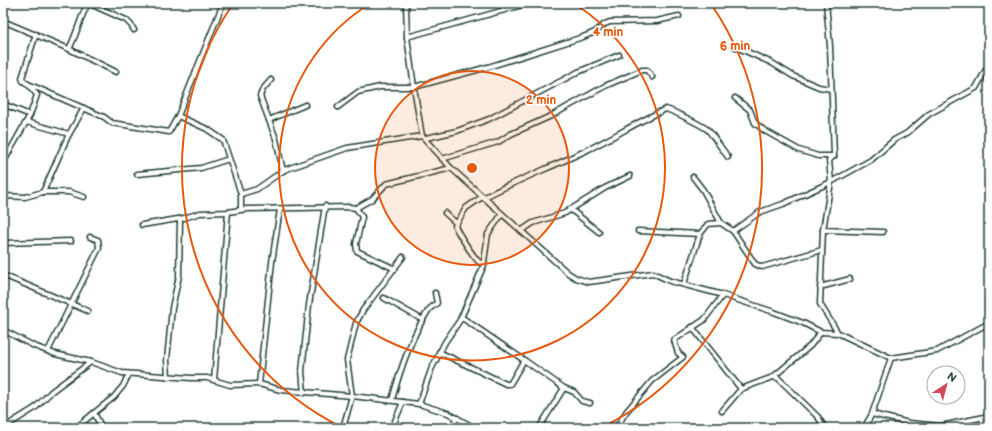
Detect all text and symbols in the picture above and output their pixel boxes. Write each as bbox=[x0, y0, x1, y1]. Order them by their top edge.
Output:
text: 4 min bbox=[593, 25, 623, 40]
text: 6 min bbox=[720, 39, 750, 54]
text: 2 min bbox=[526, 93, 556, 108]
centre of rings bbox=[465, 161, 479, 175]
north arrow bbox=[926, 365, 966, 405]
text: N bbox=[944, 370, 959, 385]

